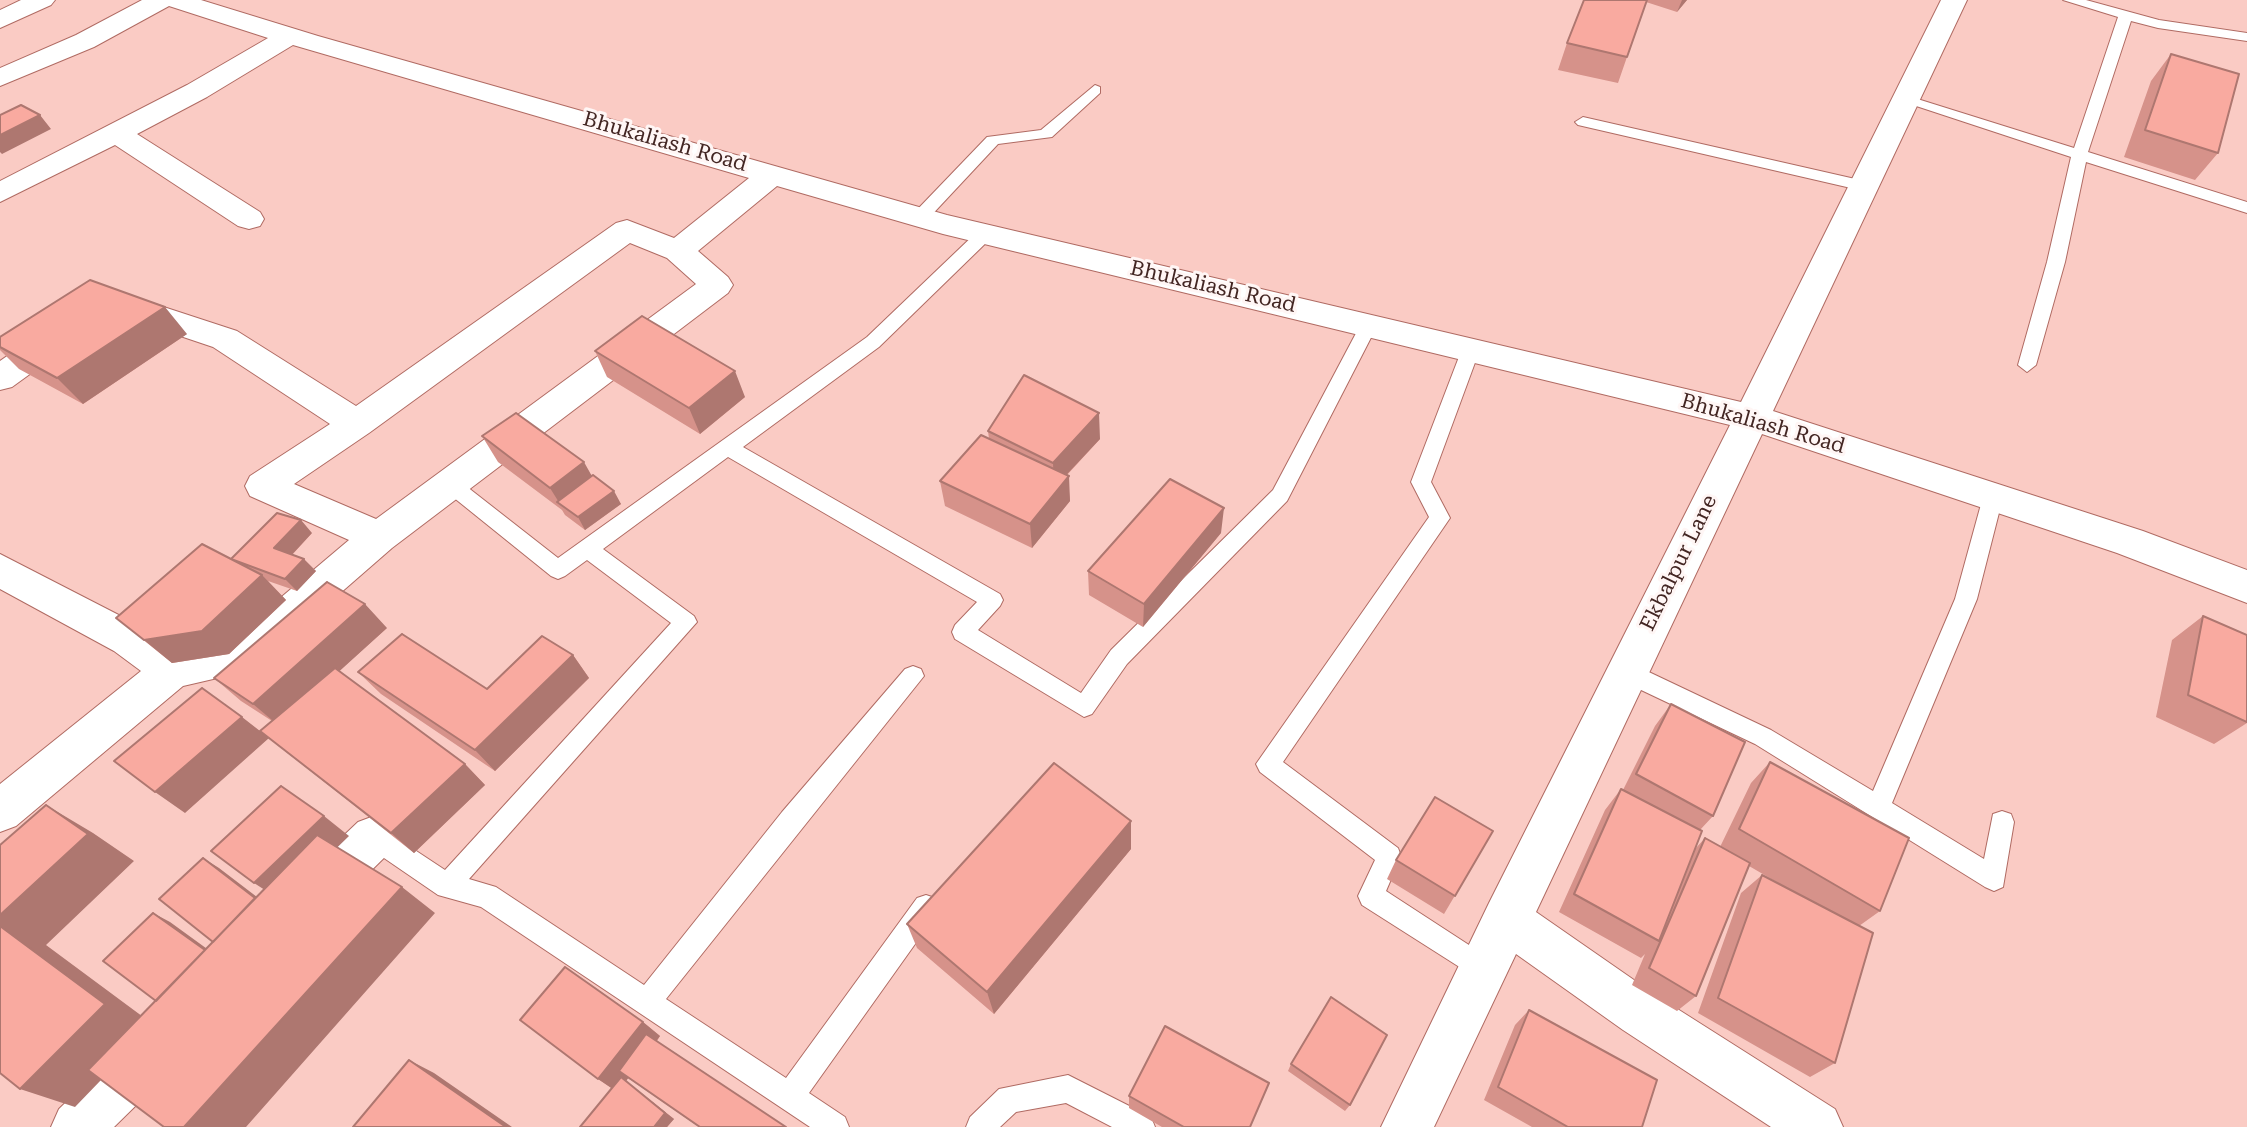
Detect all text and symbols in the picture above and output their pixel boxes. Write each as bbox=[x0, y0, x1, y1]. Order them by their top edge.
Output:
street label: Bhukaliash Road bbox=[580, 107, 750, 177]
street label: Bhukaliash Road bbox=[1128, 256, 1298, 318]
street label: Bhukaliash Road bbox=[1678, 389, 1848, 459]
street label: Ekbalpur Lane bbox=[1635, 491, 1723, 635]

